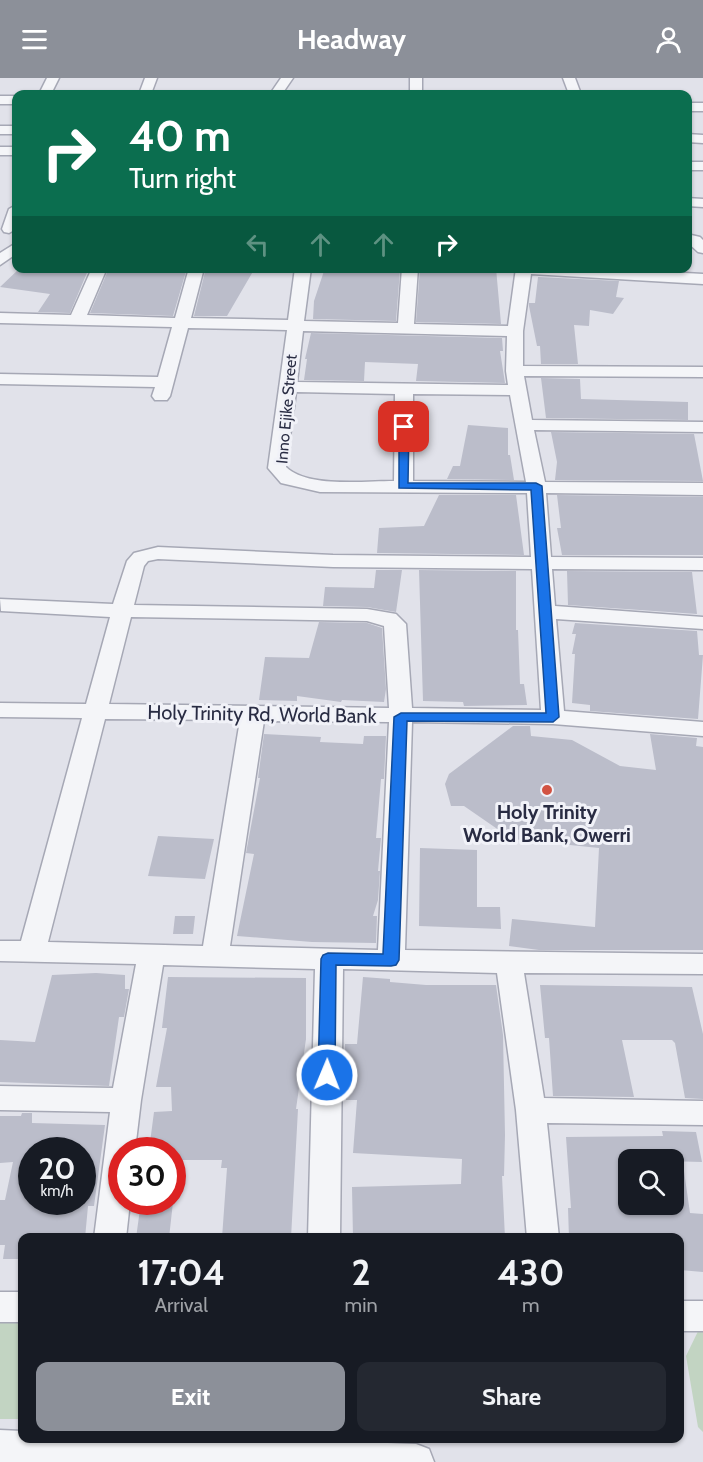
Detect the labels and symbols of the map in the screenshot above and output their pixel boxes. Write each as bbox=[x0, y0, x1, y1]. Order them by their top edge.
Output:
street label: Inno Ejike Street bbox=[272, 353, 301, 465]
pin bbox=[378, 401, 429, 452]
street label: Holy Trinity Rd, World Bank bbox=[147, 700, 377, 728]
marker: Holy Trinity World Bank, Owerri bbox=[540, 783, 554, 797]
place label: Holy Trinity World Bank, Owerri bbox=[463, 800, 631, 847]
position arrow bbox=[295, 1043, 359, 1107]
speed limit sign: 30 bbox=[108, 1137, 186, 1215]

